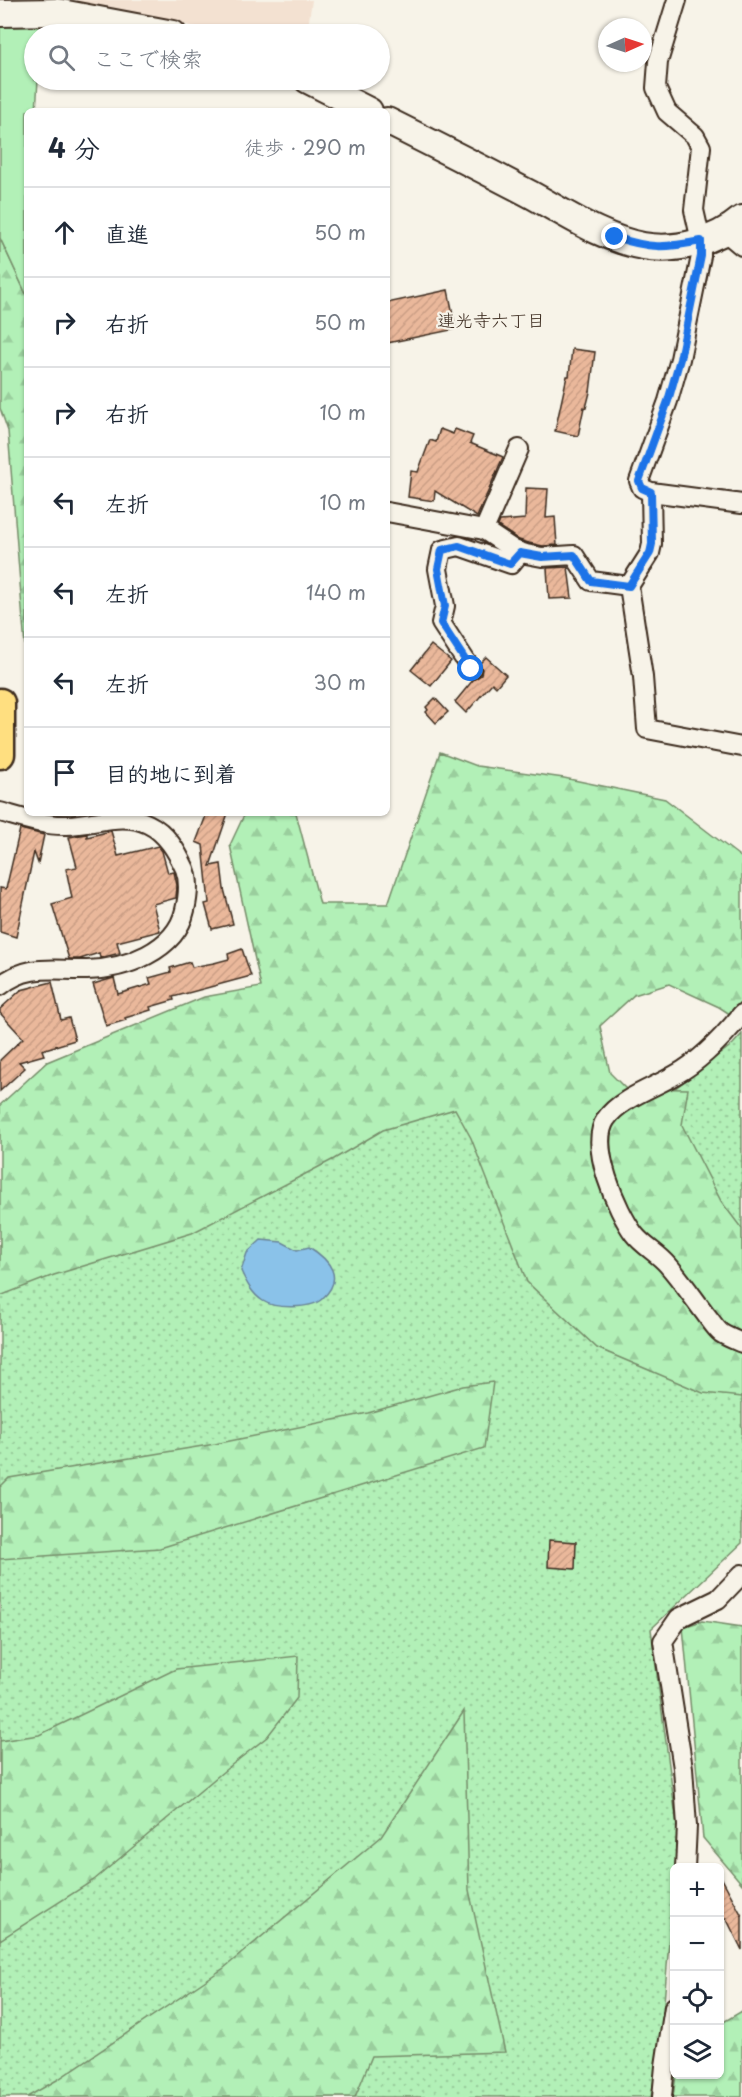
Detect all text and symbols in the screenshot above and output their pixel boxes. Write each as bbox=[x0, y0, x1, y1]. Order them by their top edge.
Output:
north arrow bbox=[598, 18, 652, 72]
search box bbox=[24, 24, 390, 90]
icon: search bbox=[45, 41, 78, 74]
text: ここで検索 bbox=[93, 41, 203, 74]
text: 4 分 bbox=[48, 128, 100, 167]
text: 徒歩 · 290 m bbox=[244, 132, 366, 162]
icon: ahead bbox=[48, 216, 81, 249]
text: 直進 bbox=[105, 216, 149, 249]
text: 50 m bbox=[314, 217, 366, 247]
route end bbox=[601, 223, 627, 249]
icon: right bbox=[48, 306, 81, 339]
text: 右折 bbox=[105, 306, 149, 339]
district label: 連光寺六丁目 bbox=[437, 306, 545, 333]
text: 50 m bbox=[314, 307, 366, 337]
icon: right bbox=[48, 396, 81, 429]
text: 右折 bbox=[105, 396, 149, 429]
text: 10 m bbox=[319, 397, 366, 427]
icon: left bbox=[48, 486, 81, 519]
text: 左折 bbox=[105, 486, 149, 519]
text: 10 m bbox=[319, 487, 366, 517]
icon: left bbox=[48, 576, 81, 609]
text: 左折 bbox=[105, 576, 149, 609]
text: 140 m bbox=[306, 577, 366, 607]
route start bbox=[457, 655, 483, 681]
icon: left bbox=[48, 666, 81, 699]
text: 左折 bbox=[105, 666, 149, 699]
text: 30 m bbox=[313, 667, 366, 697]
icon: arrive bbox=[48, 756, 81, 789]
text: 目的地に到着 bbox=[105, 756, 237, 789]
map controls bbox=[670, 1863, 724, 2079]
button: + bbox=[670, 1863, 724, 1917]
button: − bbox=[670, 1917, 724, 1971]
button: locate bbox=[670, 1971, 724, 2025]
button: layers bbox=[670, 2025, 724, 2079]

